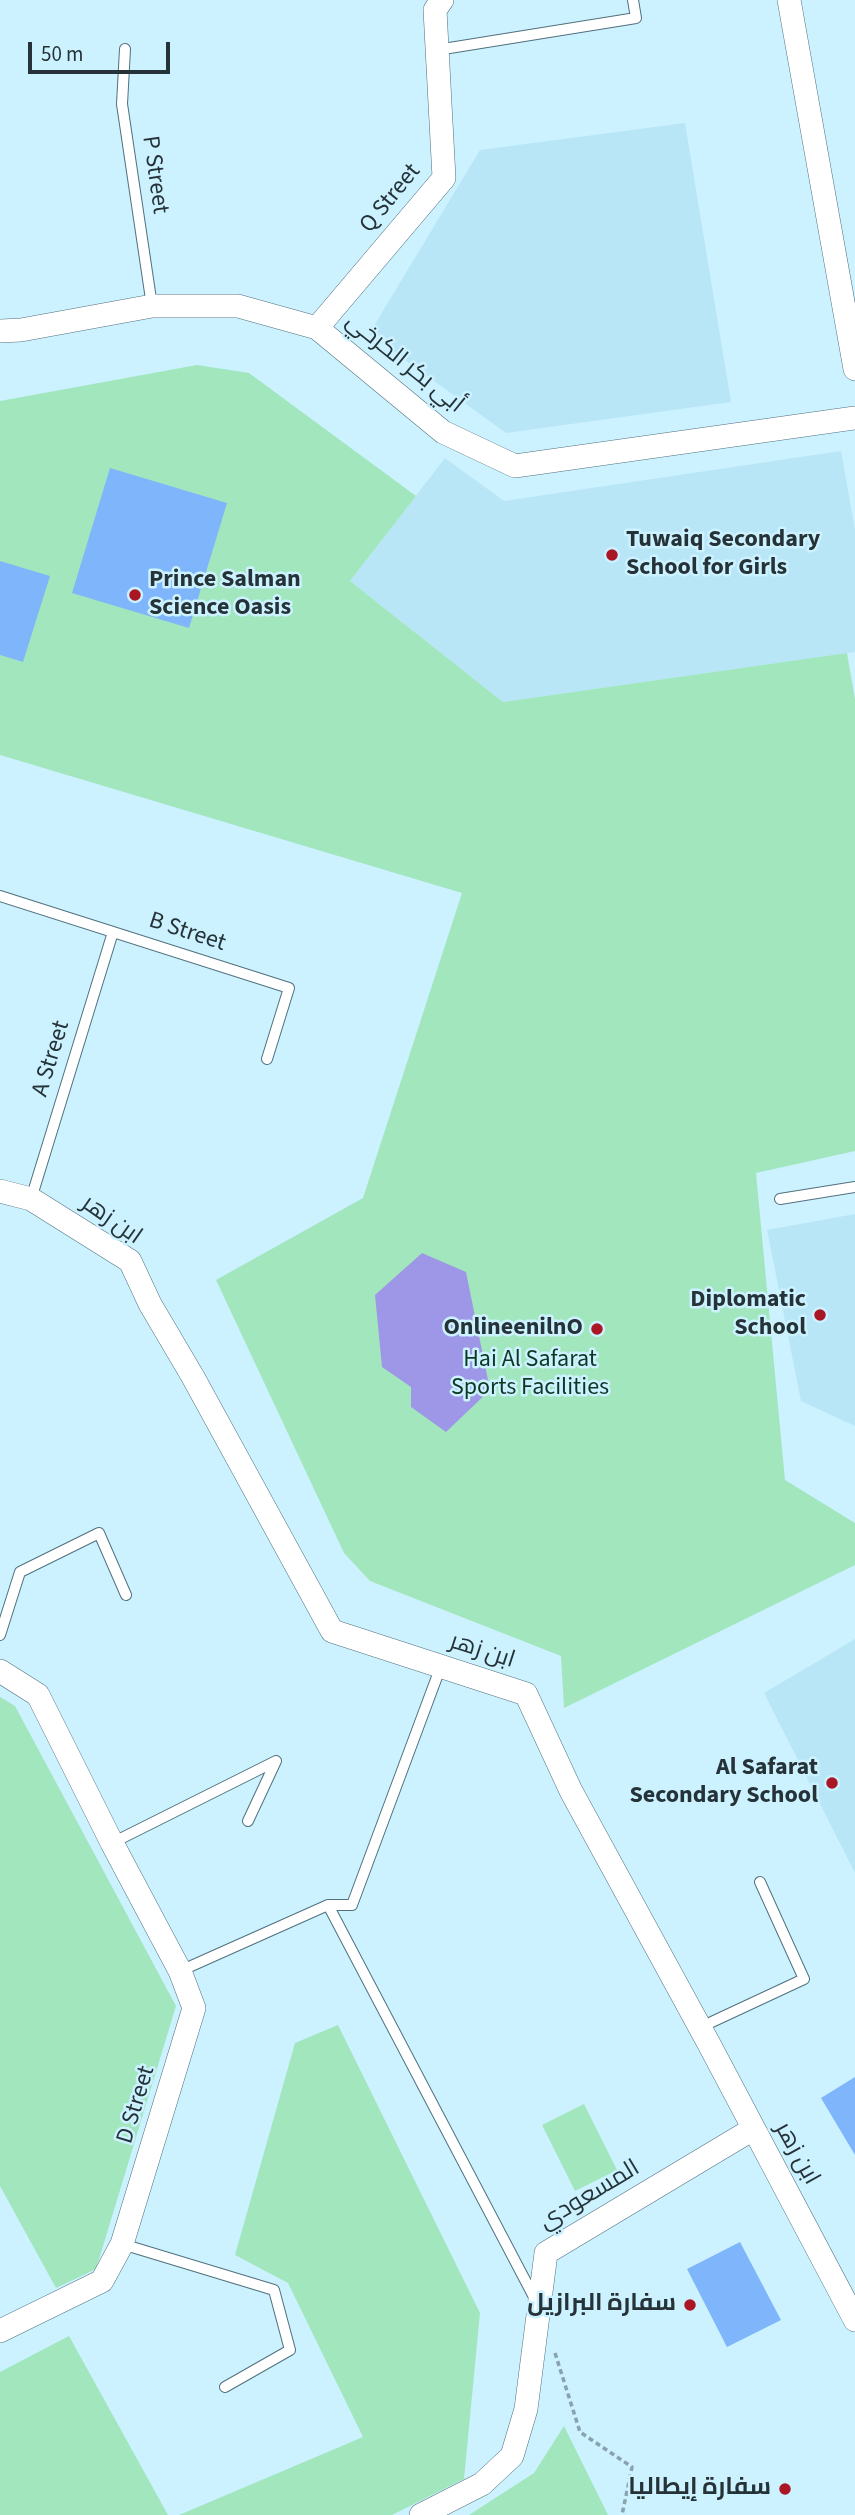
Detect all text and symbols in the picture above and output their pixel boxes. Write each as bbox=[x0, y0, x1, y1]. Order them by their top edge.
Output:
scale bar bbox=[32, 28, 173, 72]
text: 50 m bbox=[41, 39, 83, 69]
street label: P Street bbox=[134, 134, 174, 216]
street label: Q Street bbox=[354, 159, 428, 239]
street label: أبي بكر الكرخي bbox=[339, 308, 469, 420]
place label: Tuwaiq Secondary School for Girls bbox=[626, 527, 820, 583]
marker: Tuwaiq Secondary School for Girls bbox=[604, 547, 620, 563]
place label: Prince Salman Science Oasis bbox=[149, 567, 301, 623]
marker: Prince Salman Science Oasis bbox=[127, 587, 143, 603]
street label: B Street bbox=[145, 907, 229, 959]
street label: A Street bbox=[27, 1018, 77, 1100]
street label: ابن زهر bbox=[75, 1190, 147, 1252]
place label: Diplomatic School bbox=[690, 1287, 806, 1343]
marker: Diplomatic School bbox=[812, 1307, 828, 1323]
place label: OnlineenilnO bbox=[443, 1315, 583, 1343]
marker: OnlineenilnO bbox=[589, 1321, 605, 1337]
park label: Hai Al Safarat Sports Facilities bbox=[451, 1347, 609, 1403]
street label: ابن زهر bbox=[446, 1628, 518, 1676]
place label: Al Safarat Secondary School bbox=[629, 1755, 818, 1811]
marker: Al Safarat Secondary School bbox=[824, 1775, 840, 1791]
street label: D Street bbox=[112, 2063, 162, 2147]
street label: ابن زهر bbox=[767, 2118, 825, 2190]
street label: المسعودي bbox=[535, 2155, 645, 2237]
place label: سفارة البرازيل bbox=[527, 2291, 676, 2319]
marker: سفارة البرازيل bbox=[682, 2297, 698, 2313]
place label: سفارة إيطاليا bbox=[628, 2475, 771, 2503]
marker: سفارة إيطاليا bbox=[777, 2481, 793, 2497]

